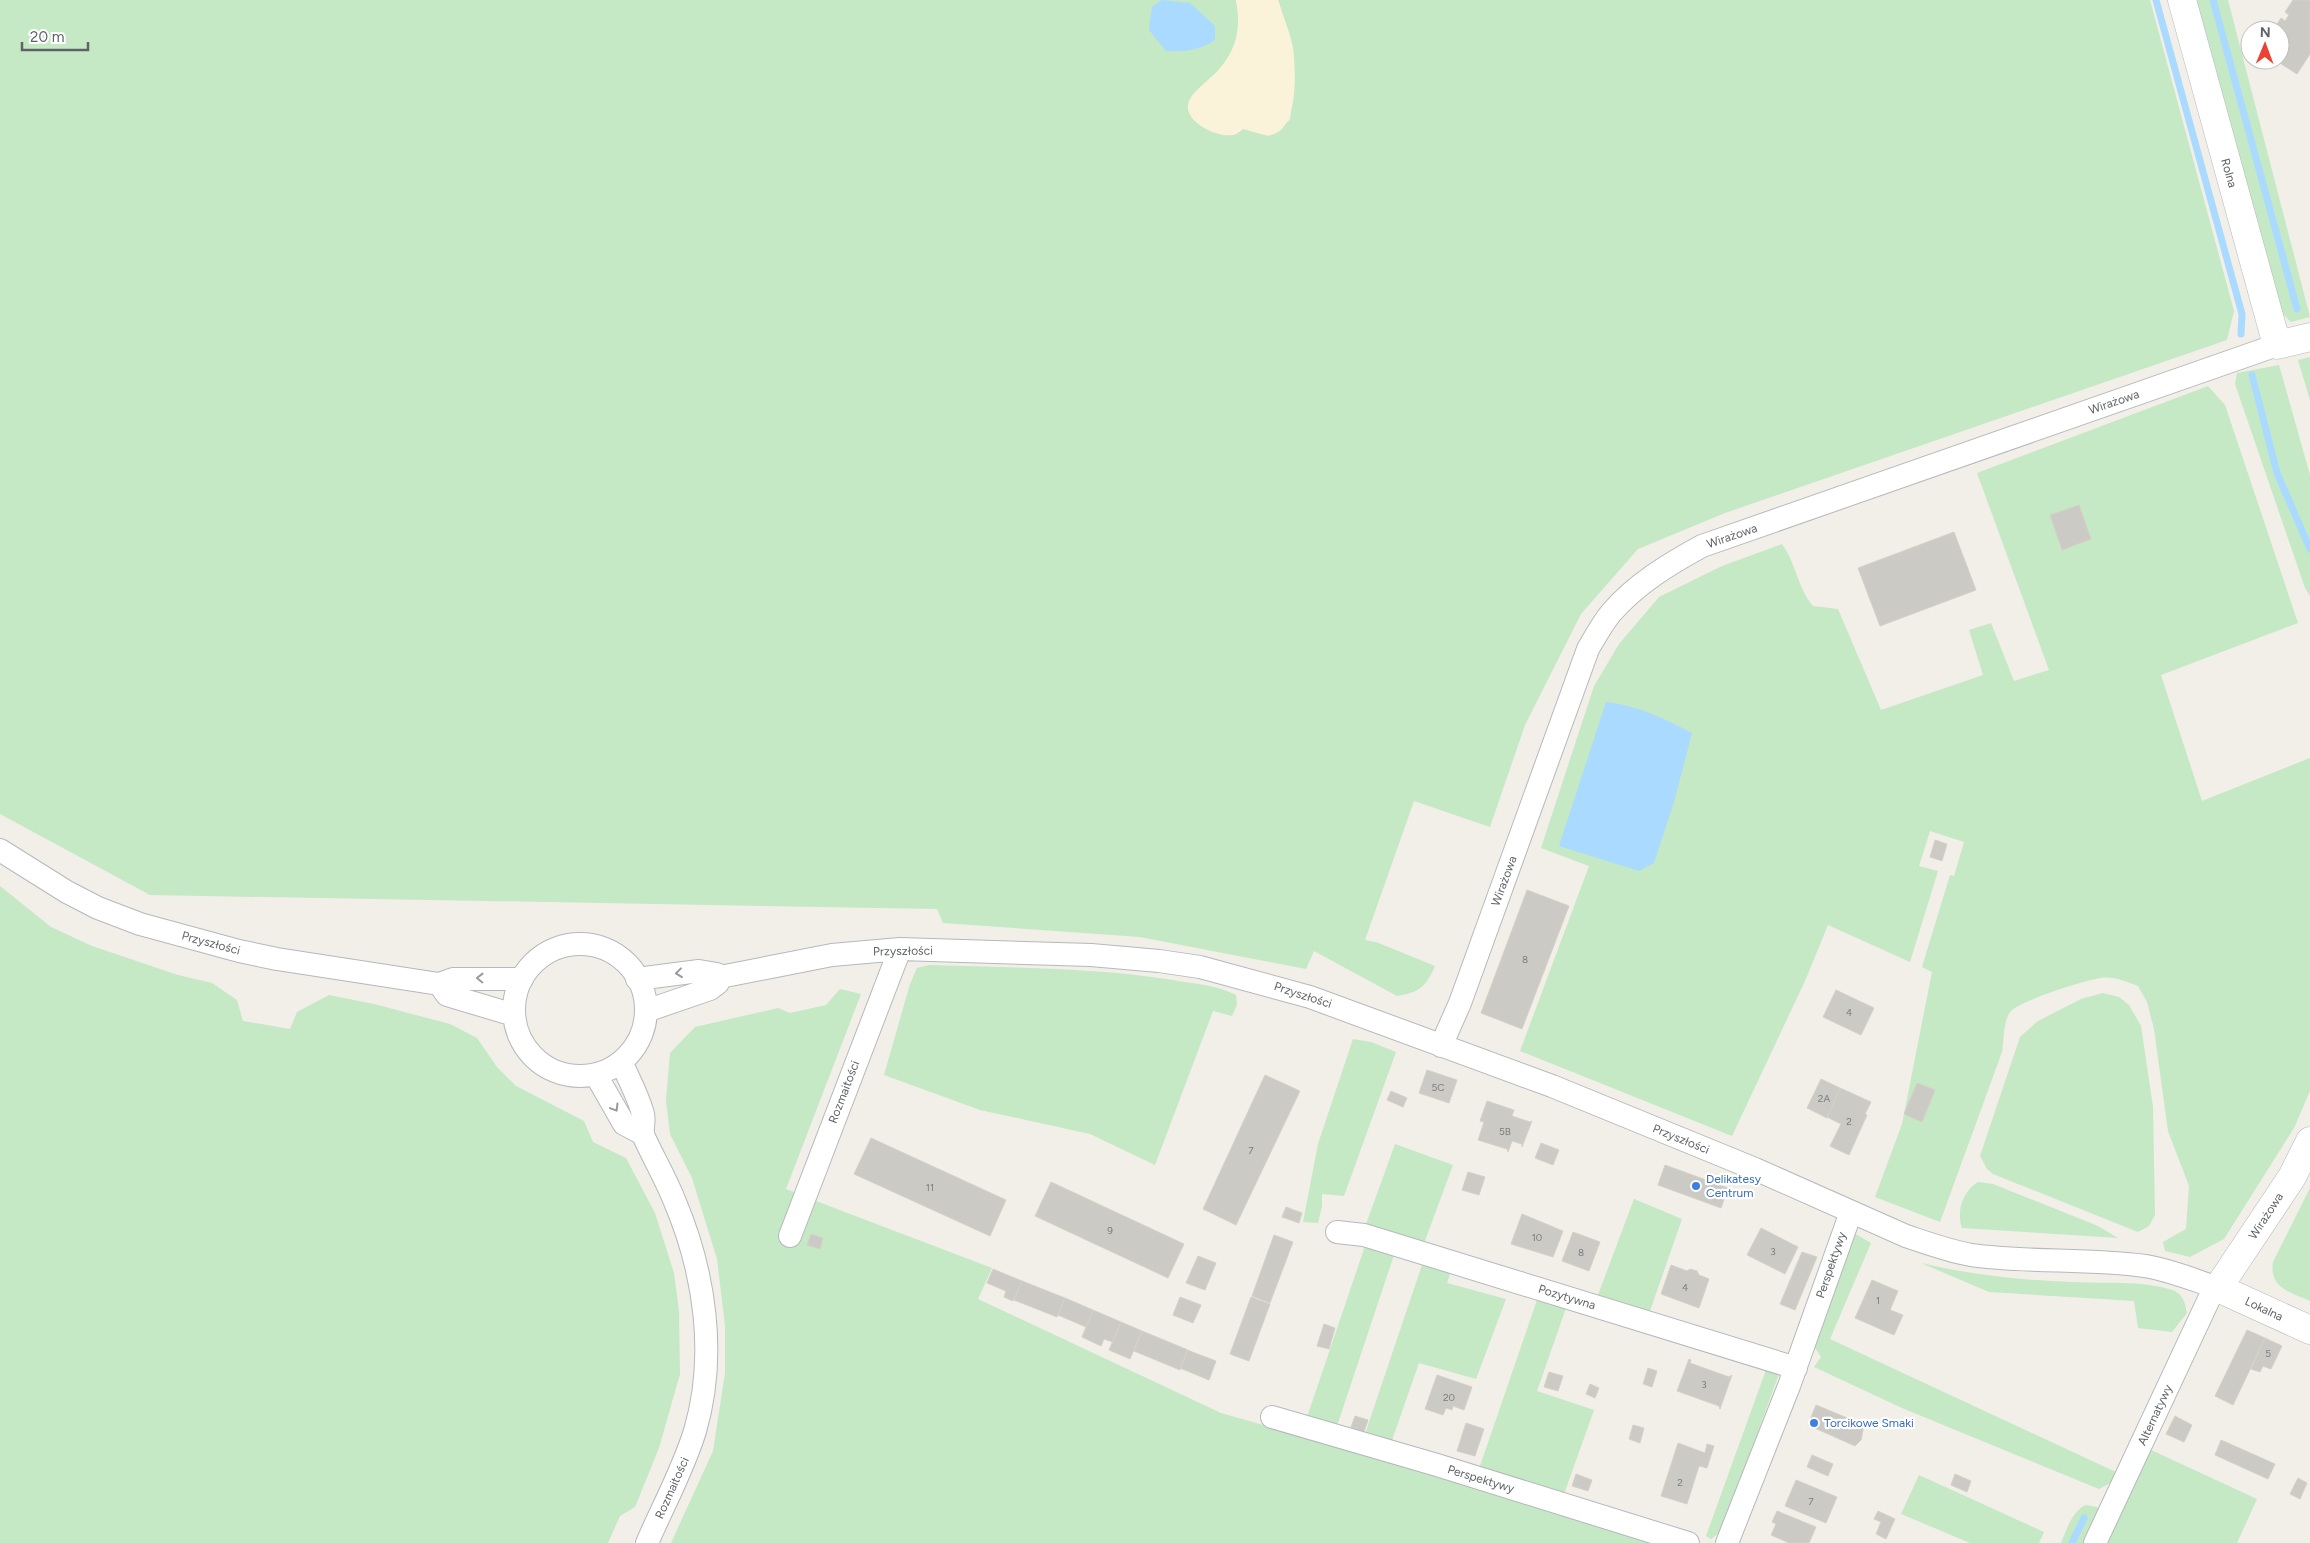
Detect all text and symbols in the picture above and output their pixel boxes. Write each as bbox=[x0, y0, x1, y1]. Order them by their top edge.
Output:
scale bar bbox=[22, 20, 89, 52]
north arrow bbox=[2240, 20, 2290, 70]
text: N bbox=[2260, 24, 2271, 41]
text: 20 m bbox=[30, 28, 64, 46]
street label: Rolna bbox=[2218, 157, 2240, 189]
street label: Wirażowa bbox=[2087, 387, 2141, 417]
street label: Wirażowa bbox=[1705, 521, 1759, 551]
street label: Wirażowa bbox=[1488, 854, 1520, 908]
street label: Przyszłości bbox=[180, 928, 242, 958]
street label: Przyszłości bbox=[873, 943, 933, 959]
house number: 8 bbox=[1522, 953, 1528, 966]
one-way arrow bbox=[675, 967, 683, 978]
one-way arrow bbox=[476, 973, 484, 984]
street label: Przyszłości bbox=[1272, 979, 1334, 1011]
house number: 4 bbox=[1846, 1006, 1852, 1019]
street label: Rozmaitości bbox=[826, 1059, 862, 1125]
house number: 5C bbox=[1432, 1081, 1444, 1094]
house number: 2A bbox=[1818, 1092, 1830, 1105]
one-way arrow bbox=[609, 1103, 619, 1112]
house number: 2 bbox=[1846, 1115, 1852, 1128]
street label: Przyszłości bbox=[1651, 1121, 1711, 1157]
house number: 5B bbox=[1499, 1125, 1511, 1138]
house number: 7 bbox=[1248, 1144, 1254, 1157]
place label: Delikatesy Centrum bbox=[1706, 1172, 1762, 1200]
marker: Delikatesy Centrum bbox=[1690, 1180, 1702, 1192]
house number: 11 bbox=[926, 1181, 934, 1194]
street label: Wirażowa bbox=[2246, 1190, 2286, 1242]
house number: 9 bbox=[1107, 1224, 1113, 1237]
street label: Perspektywy bbox=[1813, 1229, 1849, 1300]
house number: 10 bbox=[1532, 1231, 1542, 1244]
house number: 3 bbox=[1770, 1245, 1776, 1258]
house number: 8 bbox=[1578, 1246, 1584, 1259]
house number: 4 bbox=[1682, 1281, 1688, 1294]
street label: Pozytywna bbox=[1537, 1282, 1597, 1312]
house number: 1 bbox=[1876, 1294, 1880, 1307]
street label: Lokalna bbox=[2243, 1294, 2285, 1324]
house number: 5 bbox=[2265, 1347, 2271, 1360]
house number: 3 bbox=[1701, 1378, 1707, 1391]
street label: Alternatywy bbox=[2135, 1382, 2175, 1448]
house number: 20 bbox=[1443, 1391, 1455, 1404]
place label: Torcikowe Smaki bbox=[1824, 1416, 1914, 1430]
marker: Torcikowe Smaki bbox=[1808, 1417, 1820, 1429]
street label: Rozmaitości bbox=[652, 1455, 692, 1521]
street label: Perspektywy bbox=[1446, 1462, 1517, 1496]
house number: 2 bbox=[1677, 1476, 1683, 1489]
house number: 7 bbox=[1808, 1495, 1814, 1508]

